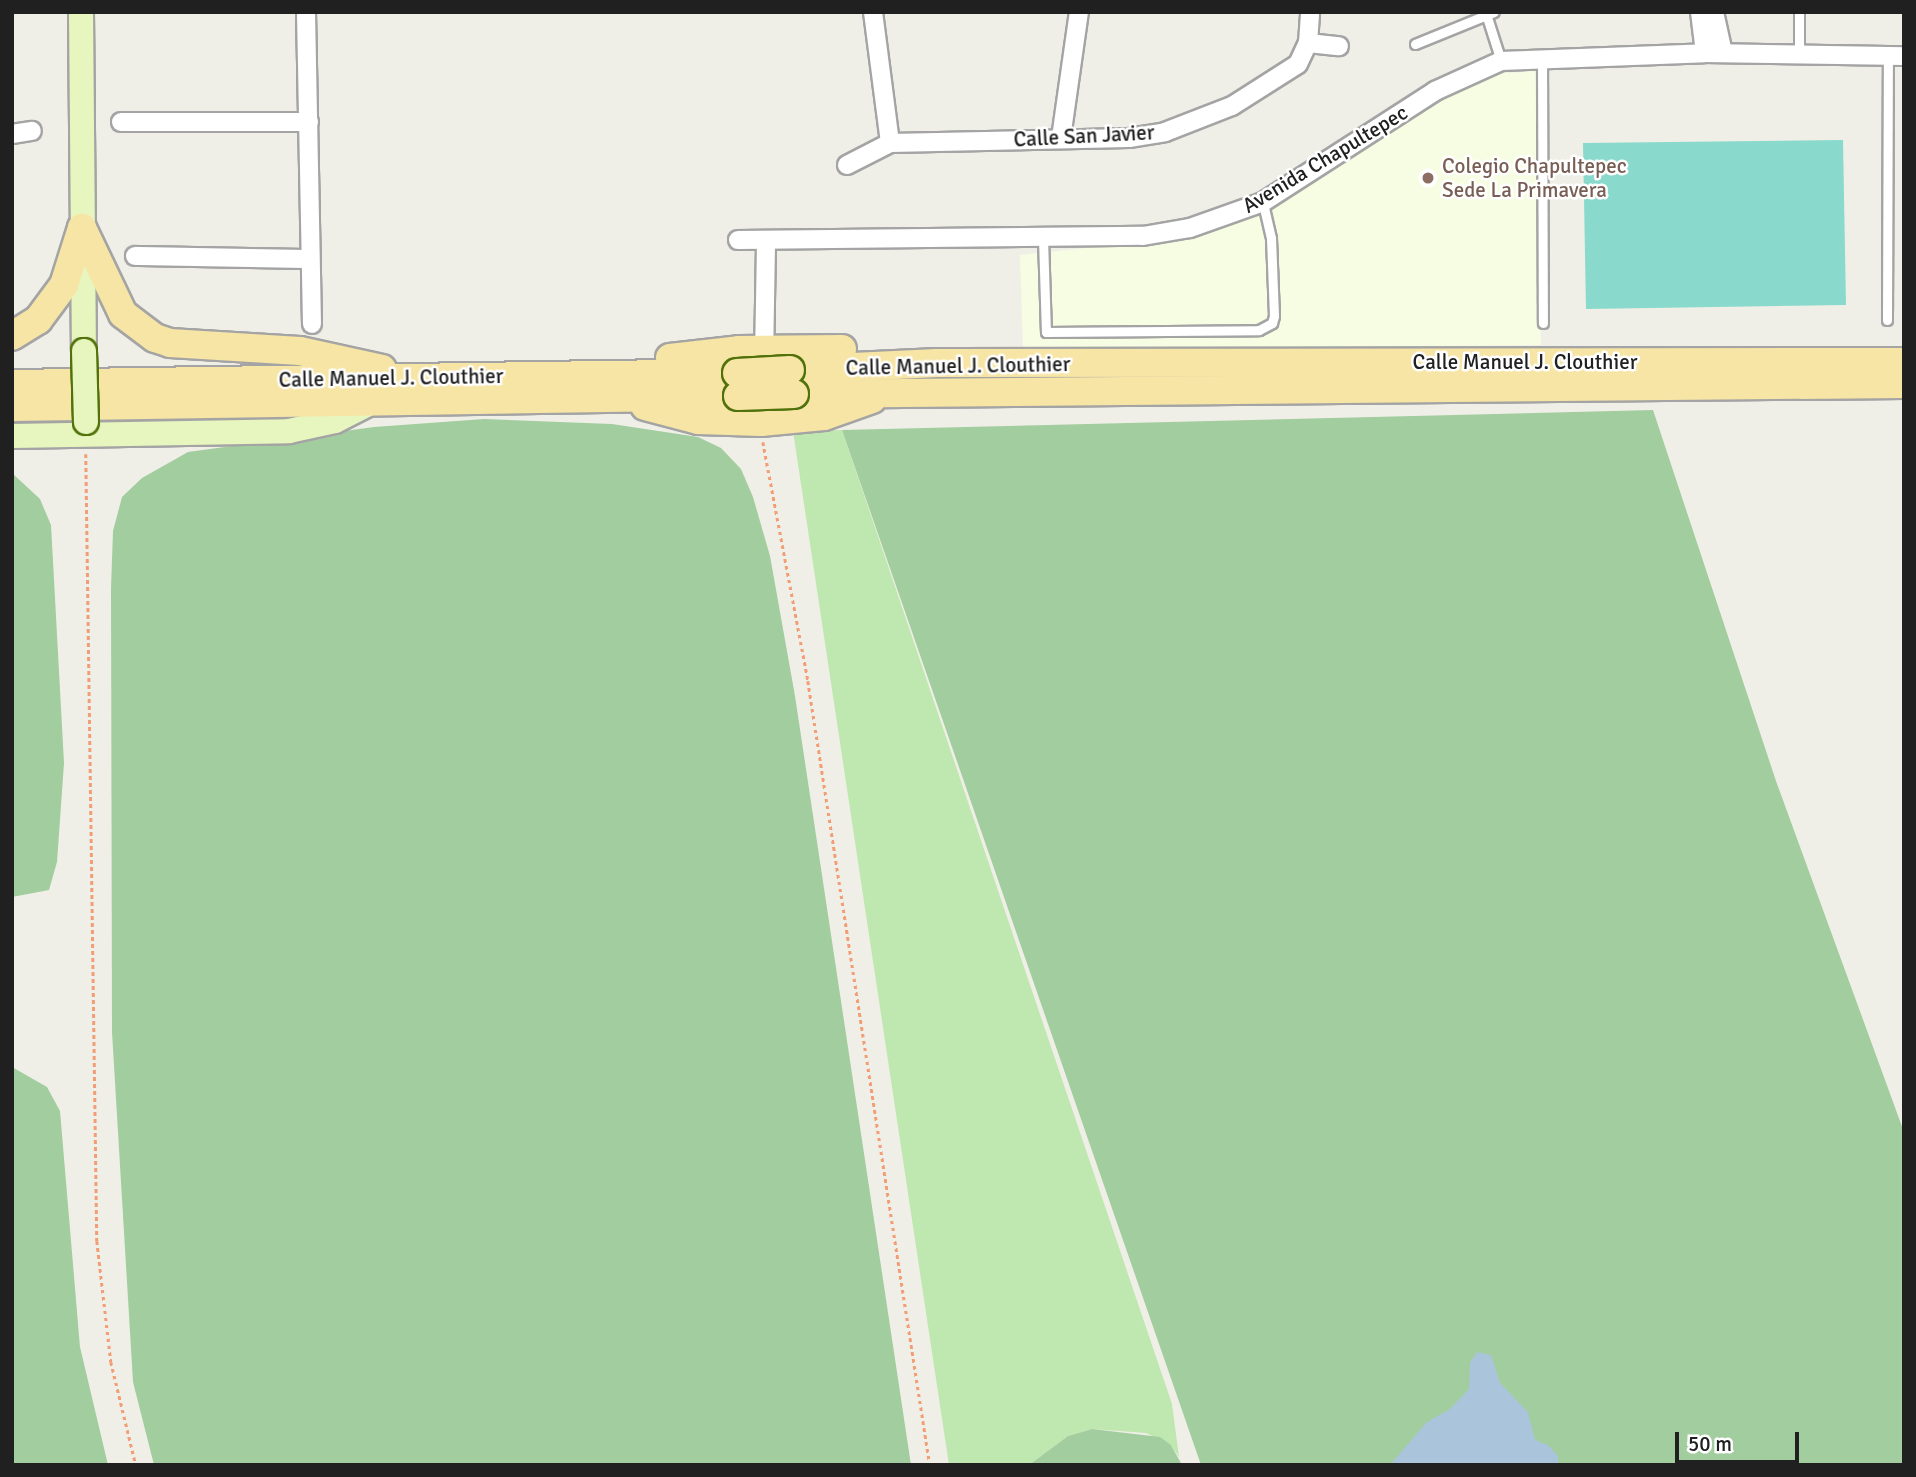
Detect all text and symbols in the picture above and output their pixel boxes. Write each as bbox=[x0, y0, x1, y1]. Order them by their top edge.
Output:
street label: Avenida Chapultepec bbox=[1238, 100, 1412, 218]
street label: Calle San Javier bbox=[1013, 120, 1155, 152]
place label: Colegio Chapultepec Sede La Primavera bbox=[1442, 153, 1627, 203]
marker: Colegio Chapultepec Sede La Primavera bbox=[1420, 170, 1436, 186]
street label: Calle Manuel J. Clouthier bbox=[1413, 349, 1637, 375]
street label: Calle Manuel J. Clouthier bbox=[845, 351, 1071, 381]
street label: Calle Manuel J. Clouthier bbox=[278, 363, 504, 393]
scale bar bbox=[1678, 1418, 1802, 1462]
text: 50 m bbox=[1688, 1431, 1732, 1457]

